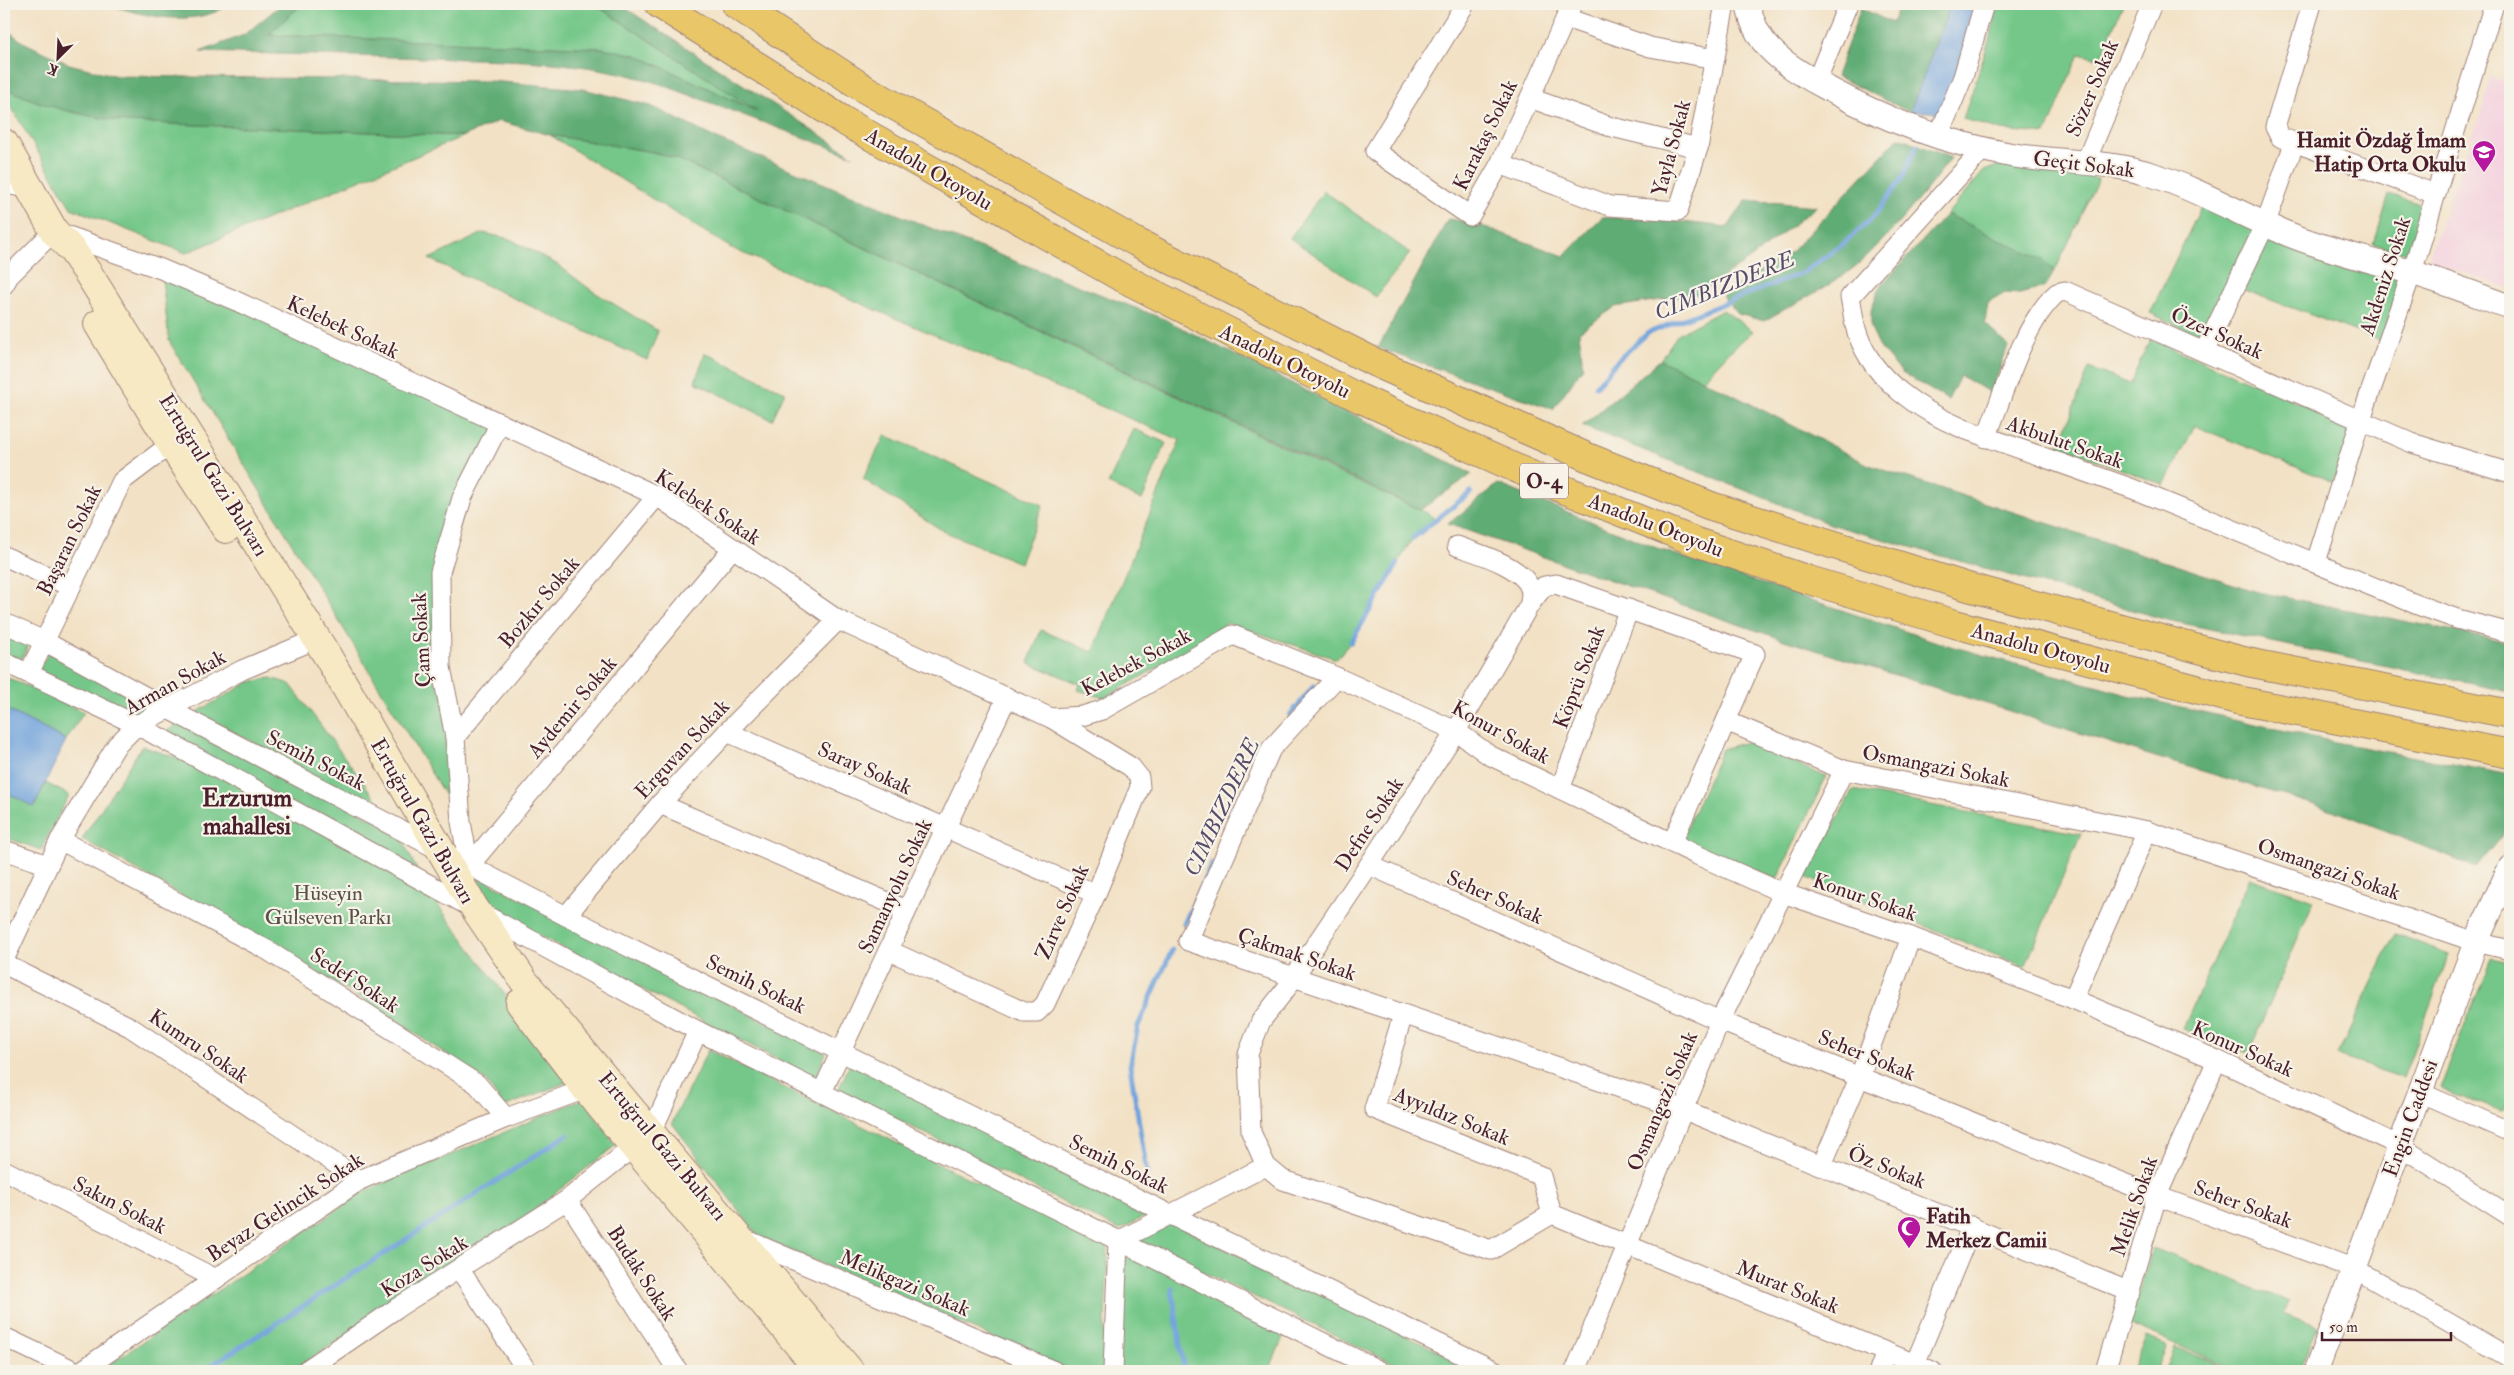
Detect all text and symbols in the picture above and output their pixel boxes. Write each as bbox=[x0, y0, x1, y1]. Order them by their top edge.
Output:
north arrow bbox=[32, 32, 82, 82]
street label: Sözer Sokak bbox=[2060, 35, 2125, 141]
text: K bbox=[44, 59, 61, 79]
street label: Karakaş Sokak bbox=[1447, 75, 1524, 195]
street label: Yayla Sokak bbox=[1646, 97, 1697, 199]
street label: Anadolu Otoyolu bbox=[859, 122, 997, 217]
place label: Hamit Özdağ İmam Hatip Orta Okulu bbox=[2297, 127, 2467, 178]
school or university icon: Hamit Özdağ İmam Hatip Orta Okulu bbox=[2471, 139, 2497, 173]
street label: Geçit Sokak bbox=[2032, 145, 2136, 184]
street label: Akdeniz Sokak bbox=[2353, 213, 2417, 340]
water label: CIMBIZDERE bbox=[1650, 245, 1799, 327]
street label: Kelebek Sokak bbox=[282, 290, 403, 365]
street label: Özer Sokak bbox=[2166, 301, 2267, 366]
street label: Anadolu Otoyolu bbox=[1214, 318, 1355, 405]
street label: Ertuğrul Gazi Bulvarı bbox=[153, 389, 275, 562]
street label: Akbulut Sokak bbox=[2002, 410, 2127, 475]
street label: Kelebek Sokak bbox=[650, 463, 766, 552]
road number: O-4 bbox=[1520, 464, 1568, 498]
street label: Başaran Sokak bbox=[31, 480, 108, 600]
street label: Anadolu Otoyolu bbox=[1583, 487, 1727, 564]
street label: Bozkır Sokak bbox=[493, 551, 586, 654]
street label: Çam Sokak bbox=[406, 592, 437, 688]
street label: Anadolu Otoyolu bbox=[1967, 617, 2113, 680]
street label: Kelebek Sokak bbox=[1076, 622, 1196, 703]
street label: Köprü Sokak bbox=[1547, 622, 1611, 733]
street label: Arman Sokak bbox=[119, 644, 231, 722]
street label: Aydemir Sokak bbox=[521, 651, 623, 765]
street label: Erguvan Sokak bbox=[629, 694, 736, 805]
street label: Konur Sokak bbox=[1447, 694, 1555, 771]
street label: Semih Sokak bbox=[262, 724, 370, 797]
street label: Ertuğrul Gazi Bulvarı bbox=[364, 734, 481, 909]
water label: CIMBIZDERE bbox=[1178, 734, 1266, 881]
street label: Saray Sokak bbox=[813, 736, 916, 801]
street label: Osmangazi Sokak bbox=[1860, 739, 2012, 794]
street label: Defne Sokak bbox=[1329, 772, 1410, 876]
district label: Erzurum mahallesi bbox=[202, 783, 293, 842]
street label: Samanyolu Sokak bbox=[852, 814, 938, 958]
street label: Osmangazi Sokak bbox=[2254, 832, 2404, 907]
street label: Zirve Sokak bbox=[1029, 860, 1095, 964]
street label: Seher Sokak bbox=[1442, 864, 1547, 931]
street label: Konur Sokak bbox=[1809, 867, 1921, 928]
park label: Hüseyin Gülseven Parkı bbox=[265, 880, 392, 931]
street label: Çakmak Sokak bbox=[1234, 922, 1360, 987]
street label: Sedef Sokak bbox=[305, 942, 404, 1019]
street label: Semih Sokak bbox=[701, 949, 810, 1020]
street label: Kumru Sokak bbox=[144, 1003, 254, 1090]
street label: Konur Sokak bbox=[2188, 1015, 2298, 1084]
street label: Seher Sokak bbox=[1814, 1024, 1920, 1087]
street label: Osmangazi Sokak bbox=[1621, 1027, 1704, 1175]
street label: Engin Caddesi bbox=[2377, 1055, 2444, 1181]
street label: Ertuğrul Gazi Bulvarı bbox=[592, 1066, 733, 1227]
street label: Ayyıldız Sokak bbox=[1389, 1081, 1514, 1152]
street label: Semih Sokak bbox=[1064, 1129, 1173, 1200]
street label: Öz Sokak bbox=[1844, 1140, 1930, 1195]
street label: Beyaz Gelincik Sokak bbox=[202, 1147, 369, 1268]
street label: Melik Sokak bbox=[2105, 1152, 2164, 1260]
street label: Sakın Sokak bbox=[68, 1170, 171, 1241]
street label: Seher Sokak bbox=[2190, 1174, 2296, 1235]
place label: Fatih Merkez Camii bbox=[1925, 1203, 2047, 1254]
mosque icon: Fatih Merkez Camii bbox=[1896, 1215, 1922, 1249]
street label: Budak Sokak bbox=[601, 1220, 682, 1326]
street label: Koza Sokak bbox=[376, 1229, 473, 1304]
street label: Melikgazi Sokak bbox=[836, 1244, 974, 1323]
street label: Murat Sokak bbox=[1732, 1255, 1843, 1320]
scale bar bbox=[2322, 1310, 2450, 1342]
text: 50 m bbox=[2329, 1318, 2358, 1337]

